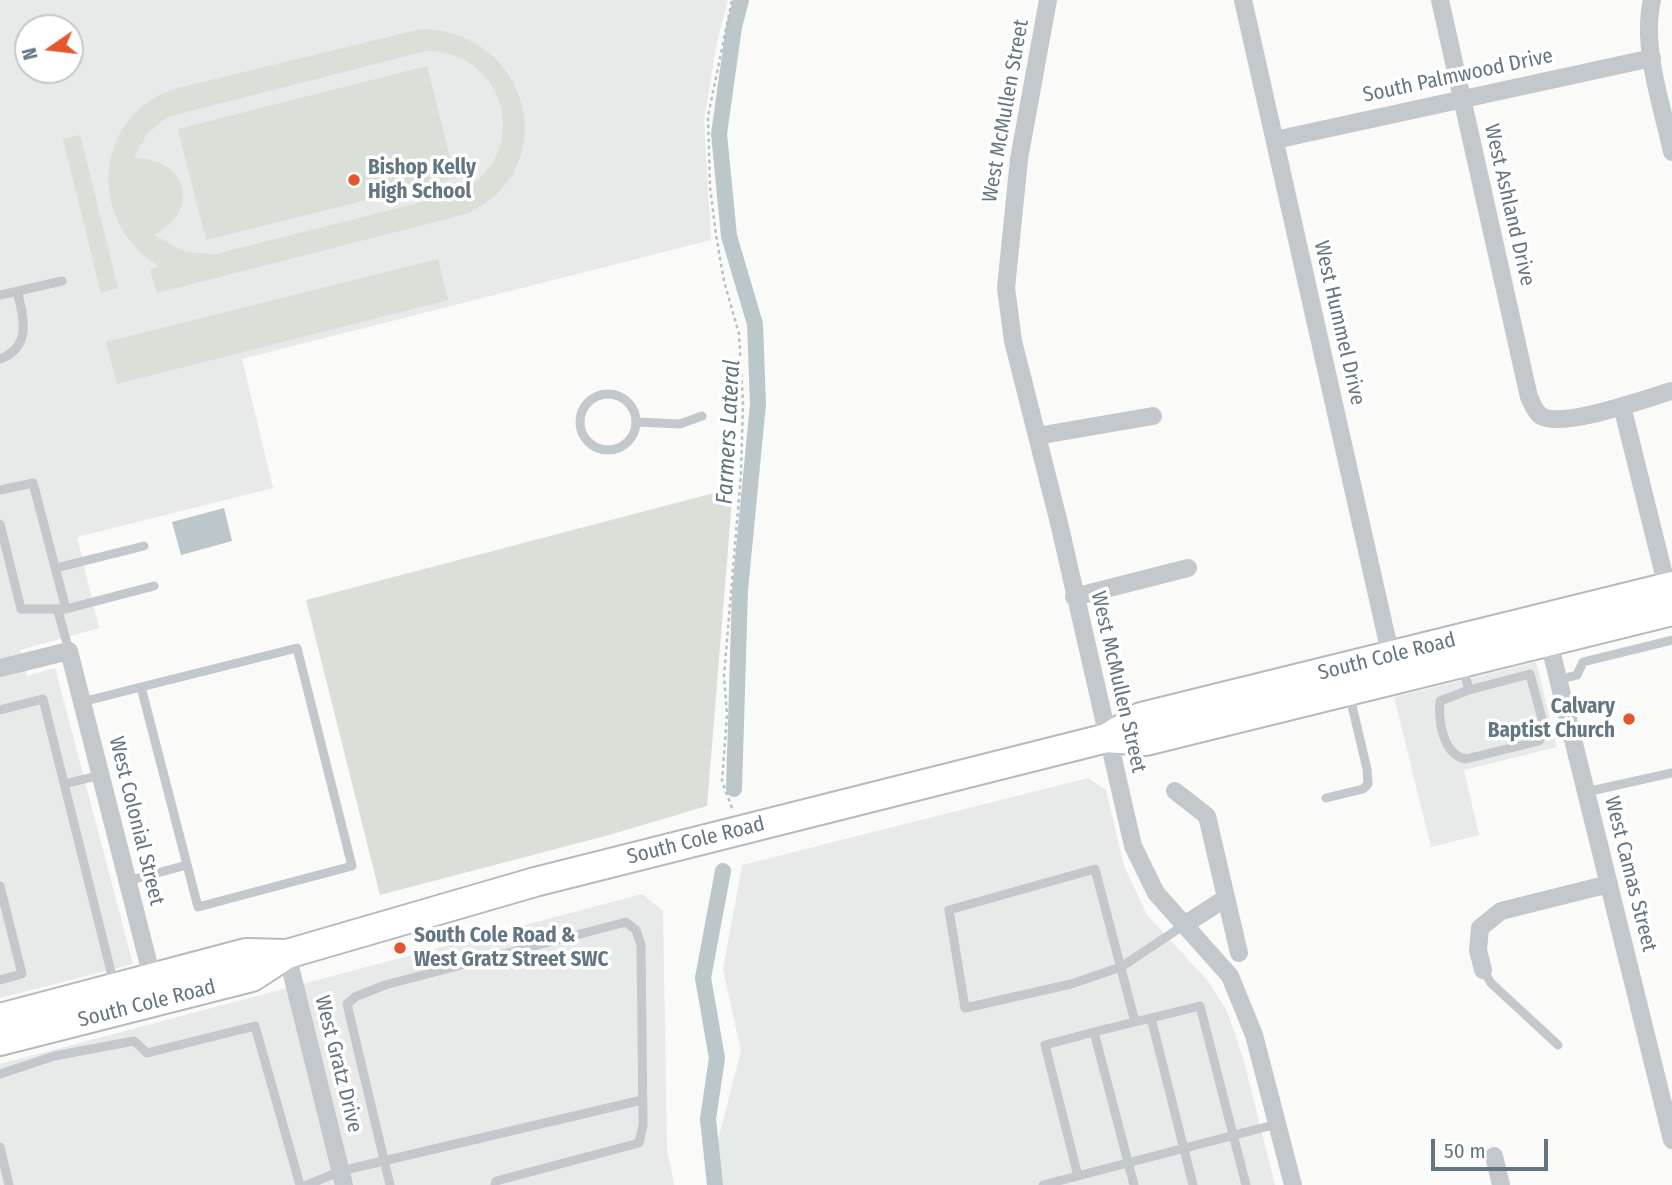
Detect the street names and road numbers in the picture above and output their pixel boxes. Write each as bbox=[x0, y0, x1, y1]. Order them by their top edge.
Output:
street label: West McMullen Street bbox=[977, 17, 1035, 205]
street label: South Palmwood Drive bbox=[1361, 44, 1555, 108]
street label: West Ashland Drive bbox=[1478, 122, 1540, 288]
street label: West Hummel Drive bbox=[1308, 238, 1370, 408]
street label: West McMullen Street bbox=[1085, 589, 1151, 775]
street label: South Cole Road bbox=[1316, 628, 1458, 686]
street label: West Colonial Street bbox=[103, 734, 169, 908]
street label: West Camas Street bbox=[1599, 794, 1661, 954]
street label: South Cole Road bbox=[625, 812, 767, 870]
street label: South Cole Road bbox=[76, 975, 218, 1033]
street label: West Gratz Drive bbox=[309, 993, 367, 1135]

